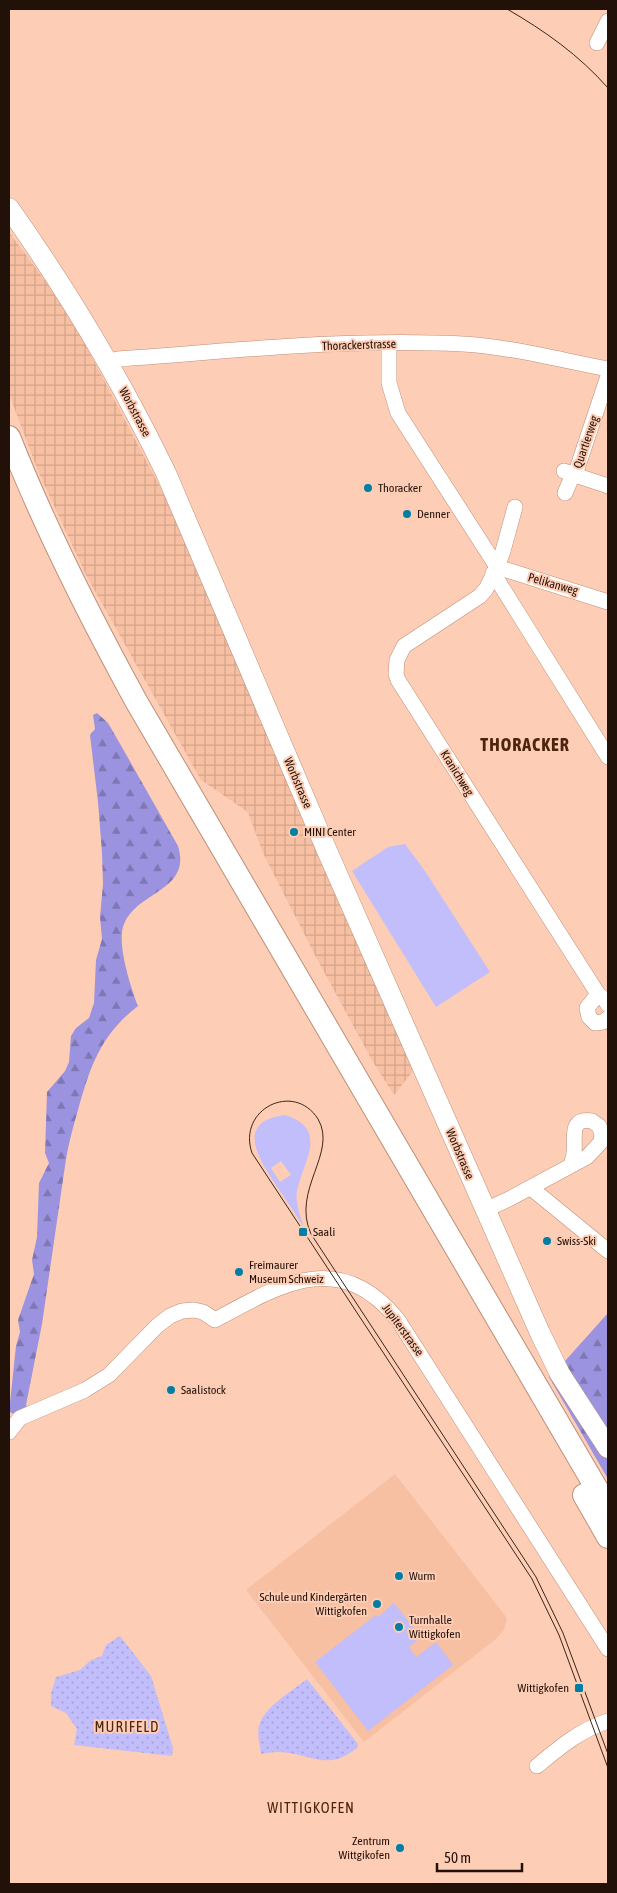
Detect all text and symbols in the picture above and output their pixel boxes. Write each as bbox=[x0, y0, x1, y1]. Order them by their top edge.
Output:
street label: Thorackerstrasse bbox=[322, 337, 396, 353]
street label: Worbstrasse bbox=[116, 385, 154, 439]
street label: Quartierweg bbox=[570, 413, 602, 470]
place label: Thoracker bbox=[378, 481, 422, 495]
marker: Thoracker bbox=[362, 482, 374, 494]
place label: Denner bbox=[417, 507, 450, 521]
marker: Denner bbox=[401, 508, 413, 520]
street label: Pelikanweg bbox=[526, 570, 580, 598]
district label: THORACKER bbox=[480, 734, 570, 755]
street label: Kranichweg bbox=[437, 748, 477, 799]
street label: Worbstrasse bbox=[281, 756, 315, 810]
place label: MINI Center bbox=[304, 825, 356, 839]
marker: MINI Center bbox=[288, 826, 300, 838]
street label: Worbstrasse bbox=[443, 1127, 477, 1181]
place label: Saali bbox=[313, 1225, 335, 1239]
marker: Saali bbox=[297, 1226, 309, 1238]
place label: Swiss-Ski bbox=[557, 1234, 596, 1248]
marker: Swiss-Ski bbox=[541, 1235, 553, 1247]
place label: Freimaurer Museum Schweiz bbox=[249, 1258, 324, 1286]
marker: Freimaurer Museum Schweiz bbox=[233, 1266, 245, 1278]
street label: Jupiterstrasse bbox=[379, 1301, 427, 1359]
place label: Saalistock bbox=[181, 1383, 227, 1397]
marker: Saalistock bbox=[165, 1384, 177, 1396]
place label: Wurm bbox=[409, 1569, 436, 1583]
marker: Wurm bbox=[393, 1570, 405, 1582]
place label: Schule und Kindergärten Wittigkofen bbox=[260, 1590, 367, 1618]
marker: Schule und Kindergärten Wittigkofen bbox=[371, 1598, 383, 1610]
place label: Turnhalle Wittigkofen bbox=[409, 1613, 461, 1641]
marker: Turnhalle Wittigkofen bbox=[393, 1621, 405, 1633]
place label: Wittigkofen bbox=[517, 1681, 569, 1695]
marker: Wittigkofen bbox=[573, 1682, 585, 1694]
district label: MURIFELD bbox=[95, 1718, 159, 1735]
district label: WITTIGKOFEN bbox=[267, 1799, 355, 1816]
place label: Zentrum Wittgikofen bbox=[338, 1834, 390, 1862]
scale bar bbox=[437, 1840, 522, 1872]
marker: Zentrum Wittgikofen bbox=[394, 1842, 406, 1854]
text: 50 m bbox=[444, 1849, 471, 1866]

